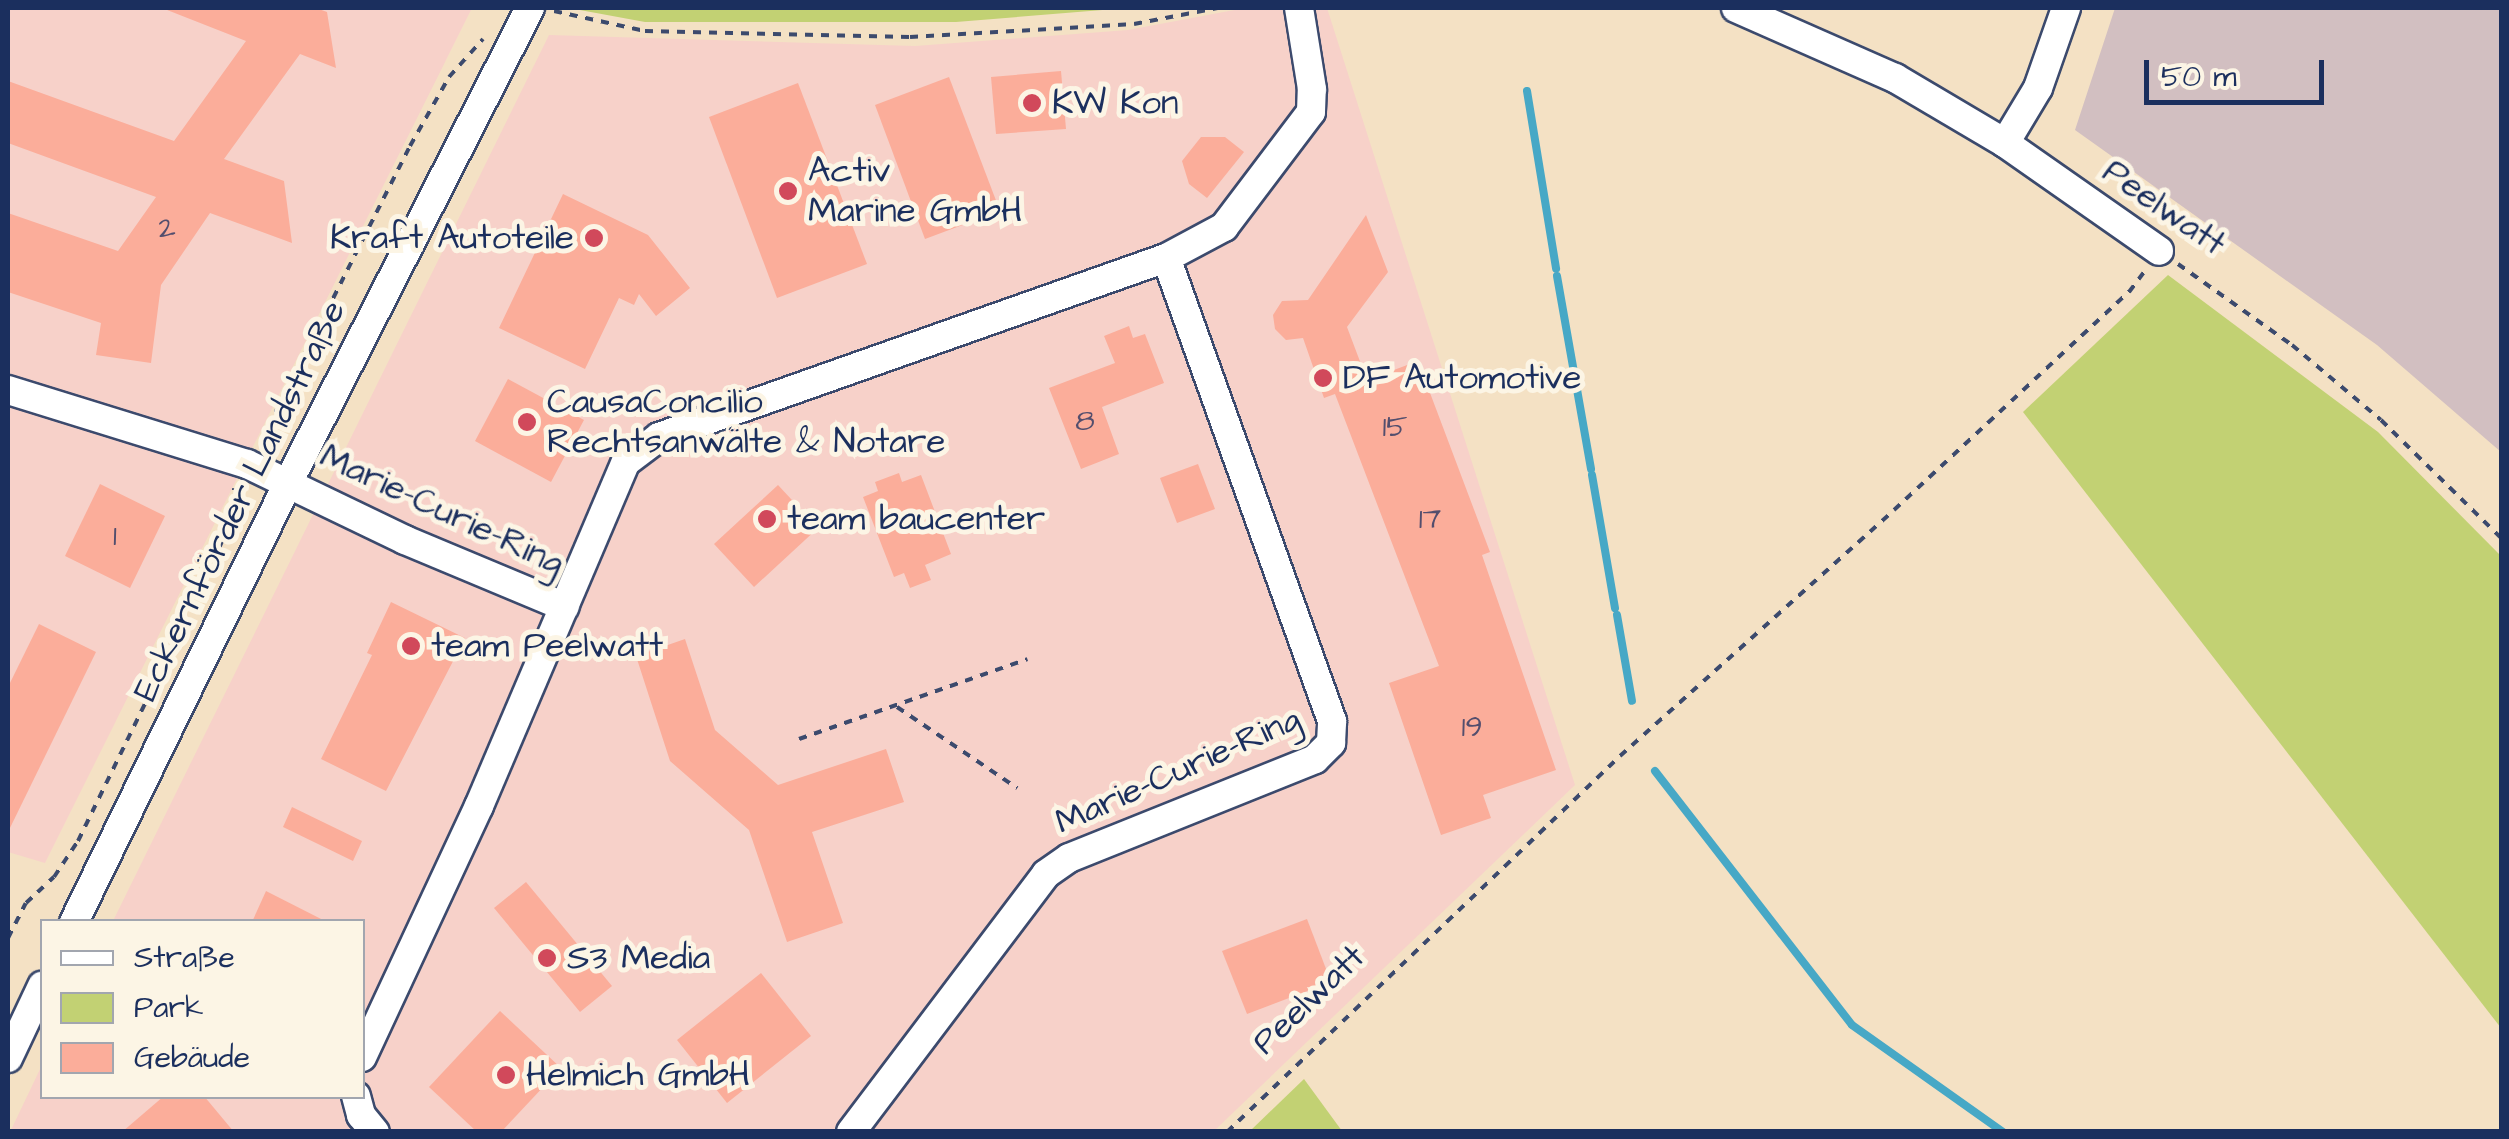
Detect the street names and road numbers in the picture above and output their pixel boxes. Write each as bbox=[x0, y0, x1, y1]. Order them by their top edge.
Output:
street label: Peelwatt bbox=[2095, 151, 2233, 265]
street label: Eckernförder Landstraße bbox=[125, 294, 355, 708]
street label: Marie-Curie-Ring bbox=[314, 435, 570, 585]
street label: Marie-Curie-Ring bbox=[1049, 698, 1307, 844]
street label: Peelwatt bbox=[1244, 936, 1374, 1064]

